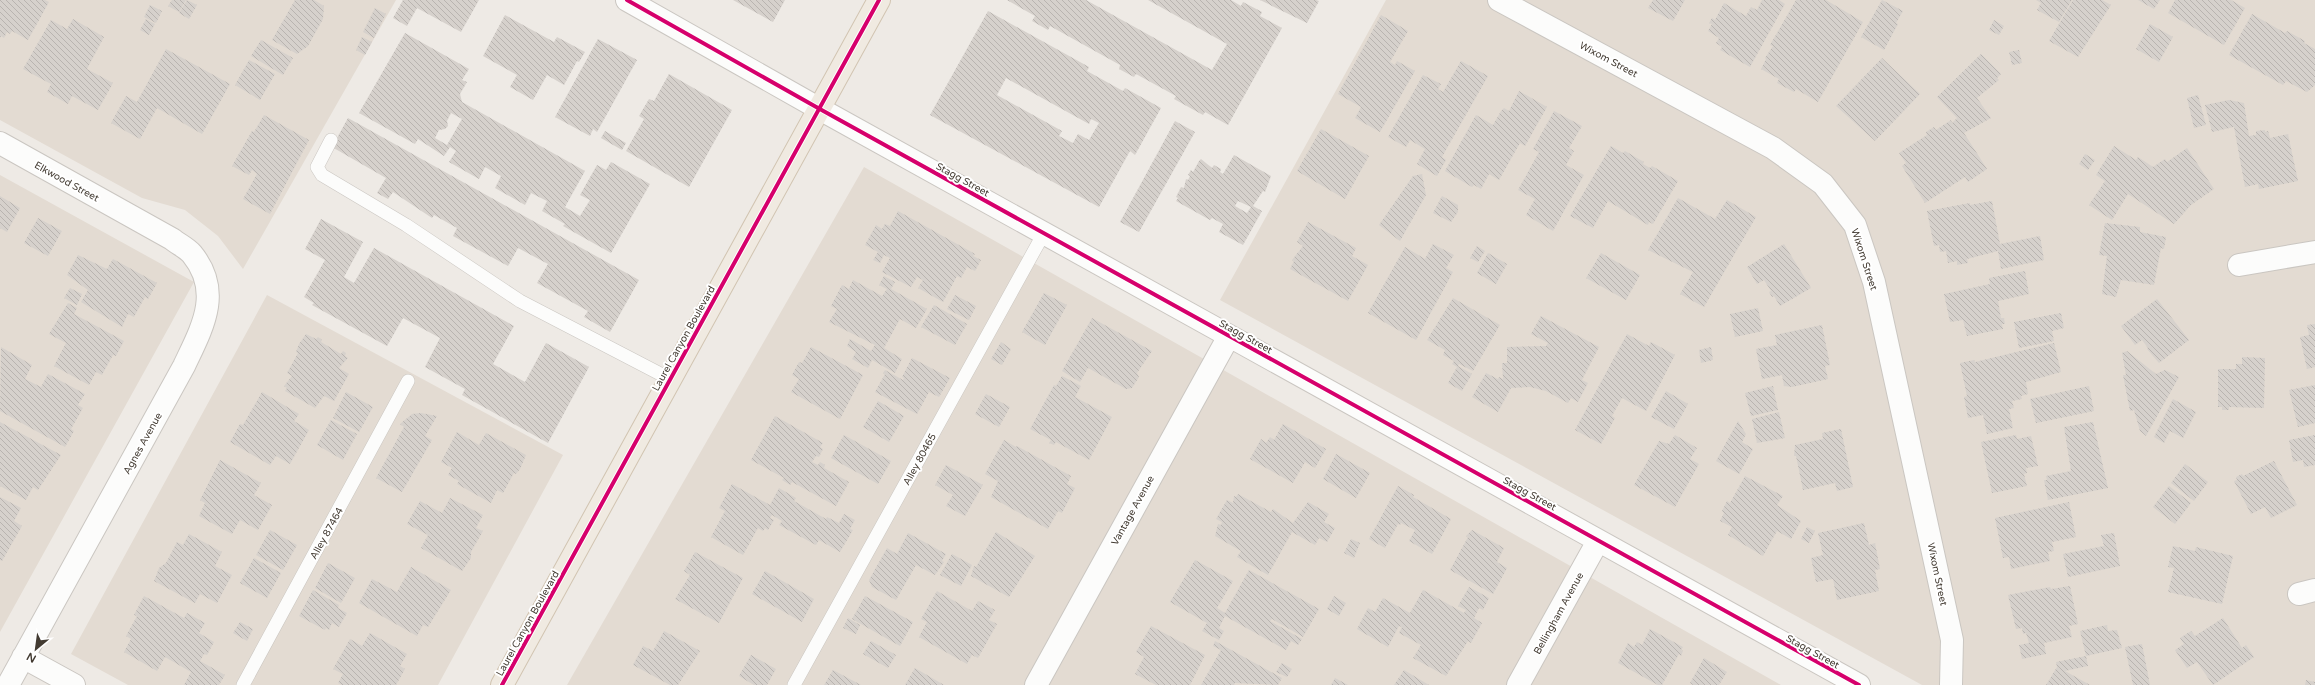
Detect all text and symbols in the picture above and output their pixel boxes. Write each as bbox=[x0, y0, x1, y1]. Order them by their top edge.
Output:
street label: Wixom Street bbox=[1577, 40, 1640, 80]
street label: Elkwood Street bbox=[32, 159, 101, 205]
street label: Stagg Street bbox=[934, 160, 991, 200]
street label: Wixom Street bbox=[1848, 227, 1880, 292]
street label: Laurel Canyon Boulevard bbox=[650, 284, 718, 393]
street label: Stagg Street bbox=[1217, 317, 1274, 357]
street label: Agnes Avenue bbox=[121, 410, 165, 476]
street label: Alley 80465 bbox=[901, 431, 939, 487]
street label: Vantage Avenue bbox=[1109, 473, 1157, 547]
street label: Stagg Street bbox=[1501, 474, 1558, 514]
street label: Alley 87464 bbox=[308, 505, 346, 561]
street label: Wixom Street bbox=[1924, 542, 1950, 607]
street label: Laurel Canyon Boulevard bbox=[494, 569, 562, 678]
street label: Bellingham Avenue bbox=[1531, 570, 1587, 656]
north arrow bbox=[16, 629, 56, 669]
street label: Stagg Street bbox=[1784, 632, 1841, 672]
text: N bbox=[24, 649, 38, 665]

